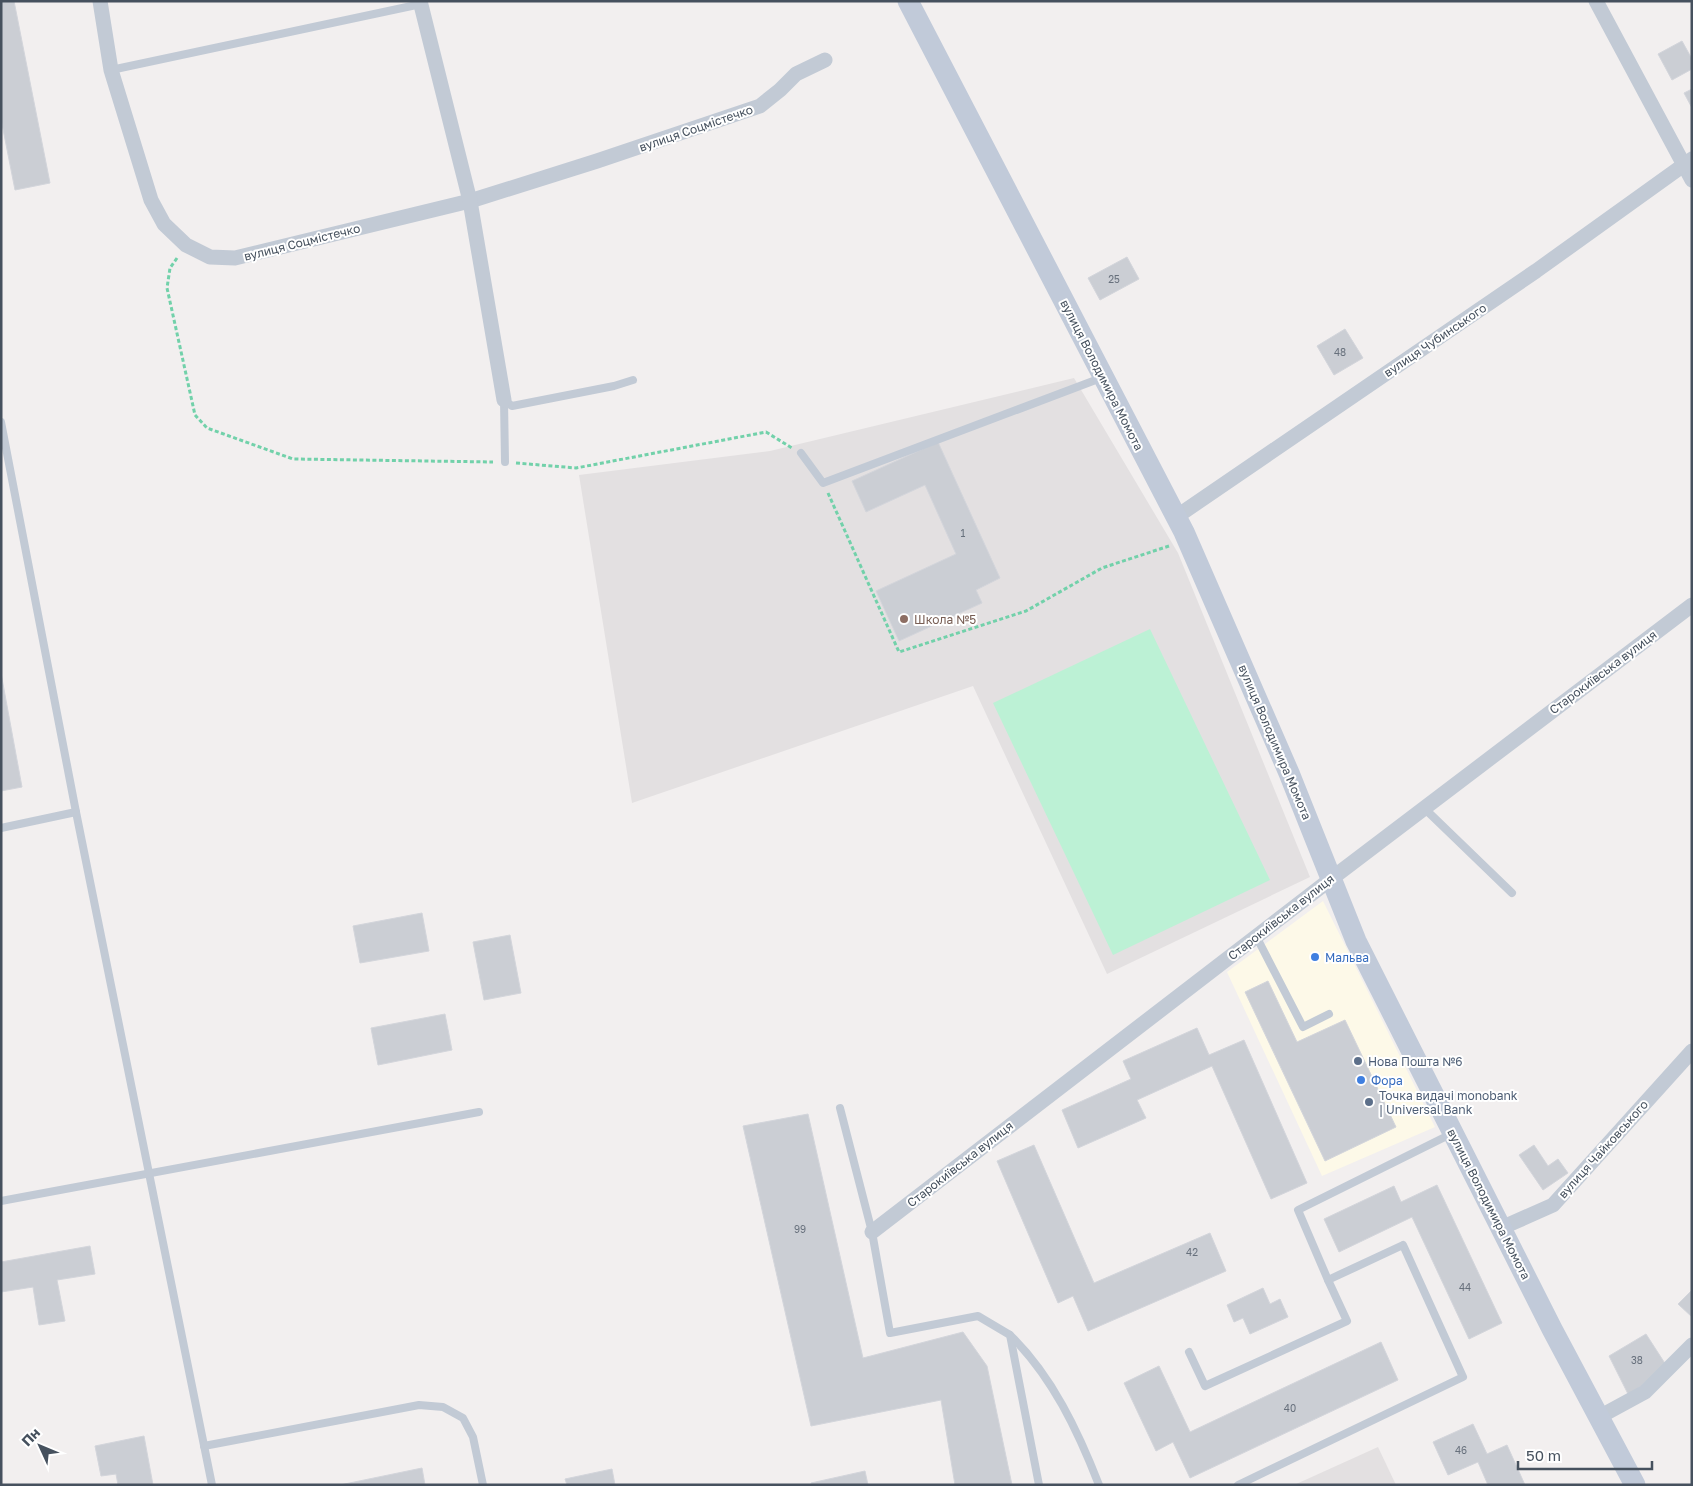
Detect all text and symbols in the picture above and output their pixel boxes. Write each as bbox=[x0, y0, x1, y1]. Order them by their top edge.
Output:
street label: вулиця Соцмістечко bbox=[637, 102, 755, 154]
street label: вулиця Соцмістечко bbox=[242, 220, 362, 264]
house number: 25 bbox=[1108, 273, 1120, 285]
street label: вулиця Володимира Момота bbox=[1057, 297, 1147, 453]
street label: вулиця Чубинського bbox=[1381, 300, 1489, 380]
house number: 48 bbox=[1334, 346, 1346, 358]
house number: 1 bbox=[961, 527, 966, 539]
place label: Школа №5 bbox=[914, 612, 976, 627]
marker: Школа №5 bbox=[898, 613, 910, 625]
street label: Старокиївська вулиця bbox=[1546, 627, 1660, 717]
street label: вулиця Володимира Момота bbox=[1235, 662, 1315, 822]
street label: Старокиївська вулиця bbox=[1225, 871, 1337, 963]
place label: Мальва bbox=[1325, 950, 1369, 965]
marker: Мальва bbox=[1309, 951, 1321, 963]
place label: Нова Пошта №6 bbox=[1368, 1054, 1463, 1069]
marker: Нова Пошта №6 bbox=[1352, 1055, 1364, 1067]
place label: Фора bbox=[1371, 1073, 1403, 1088]
marker: Фора bbox=[1355, 1074, 1367, 1086]
place label: Точка видачі monobank | Universal Bank bbox=[1379, 1088, 1518, 1117]
marker: Точка видачі monobank | Universal Bank bbox=[1363, 1096, 1375, 1108]
street label: вулиця Чайковського bbox=[1555, 1097, 1651, 1201]
street label: Старокиївська вулиця bbox=[904, 1118, 1016, 1210]
street label: вулиця Володимира Момота bbox=[1444, 1126, 1534, 1282]
house number: 99 bbox=[794, 1223, 806, 1235]
house number: 42 bbox=[1186, 1246, 1198, 1258]
house number: 44 bbox=[1459, 1281, 1471, 1293]
house number: 38 bbox=[1631, 1354, 1643, 1366]
house number: 40 bbox=[1284, 1402, 1296, 1414]
north arrow bbox=[15, 1421, 65, 1471]
text: Пн bbox=[18, 1424, 43, 1449]
scale bar bbox=[1518, 1438, 1652, 1470]
house number: 46 bbox=[1455, 1444, 1467, 1456]
text: 50 m bbox=[1526, 1446, 1561, 1464]

